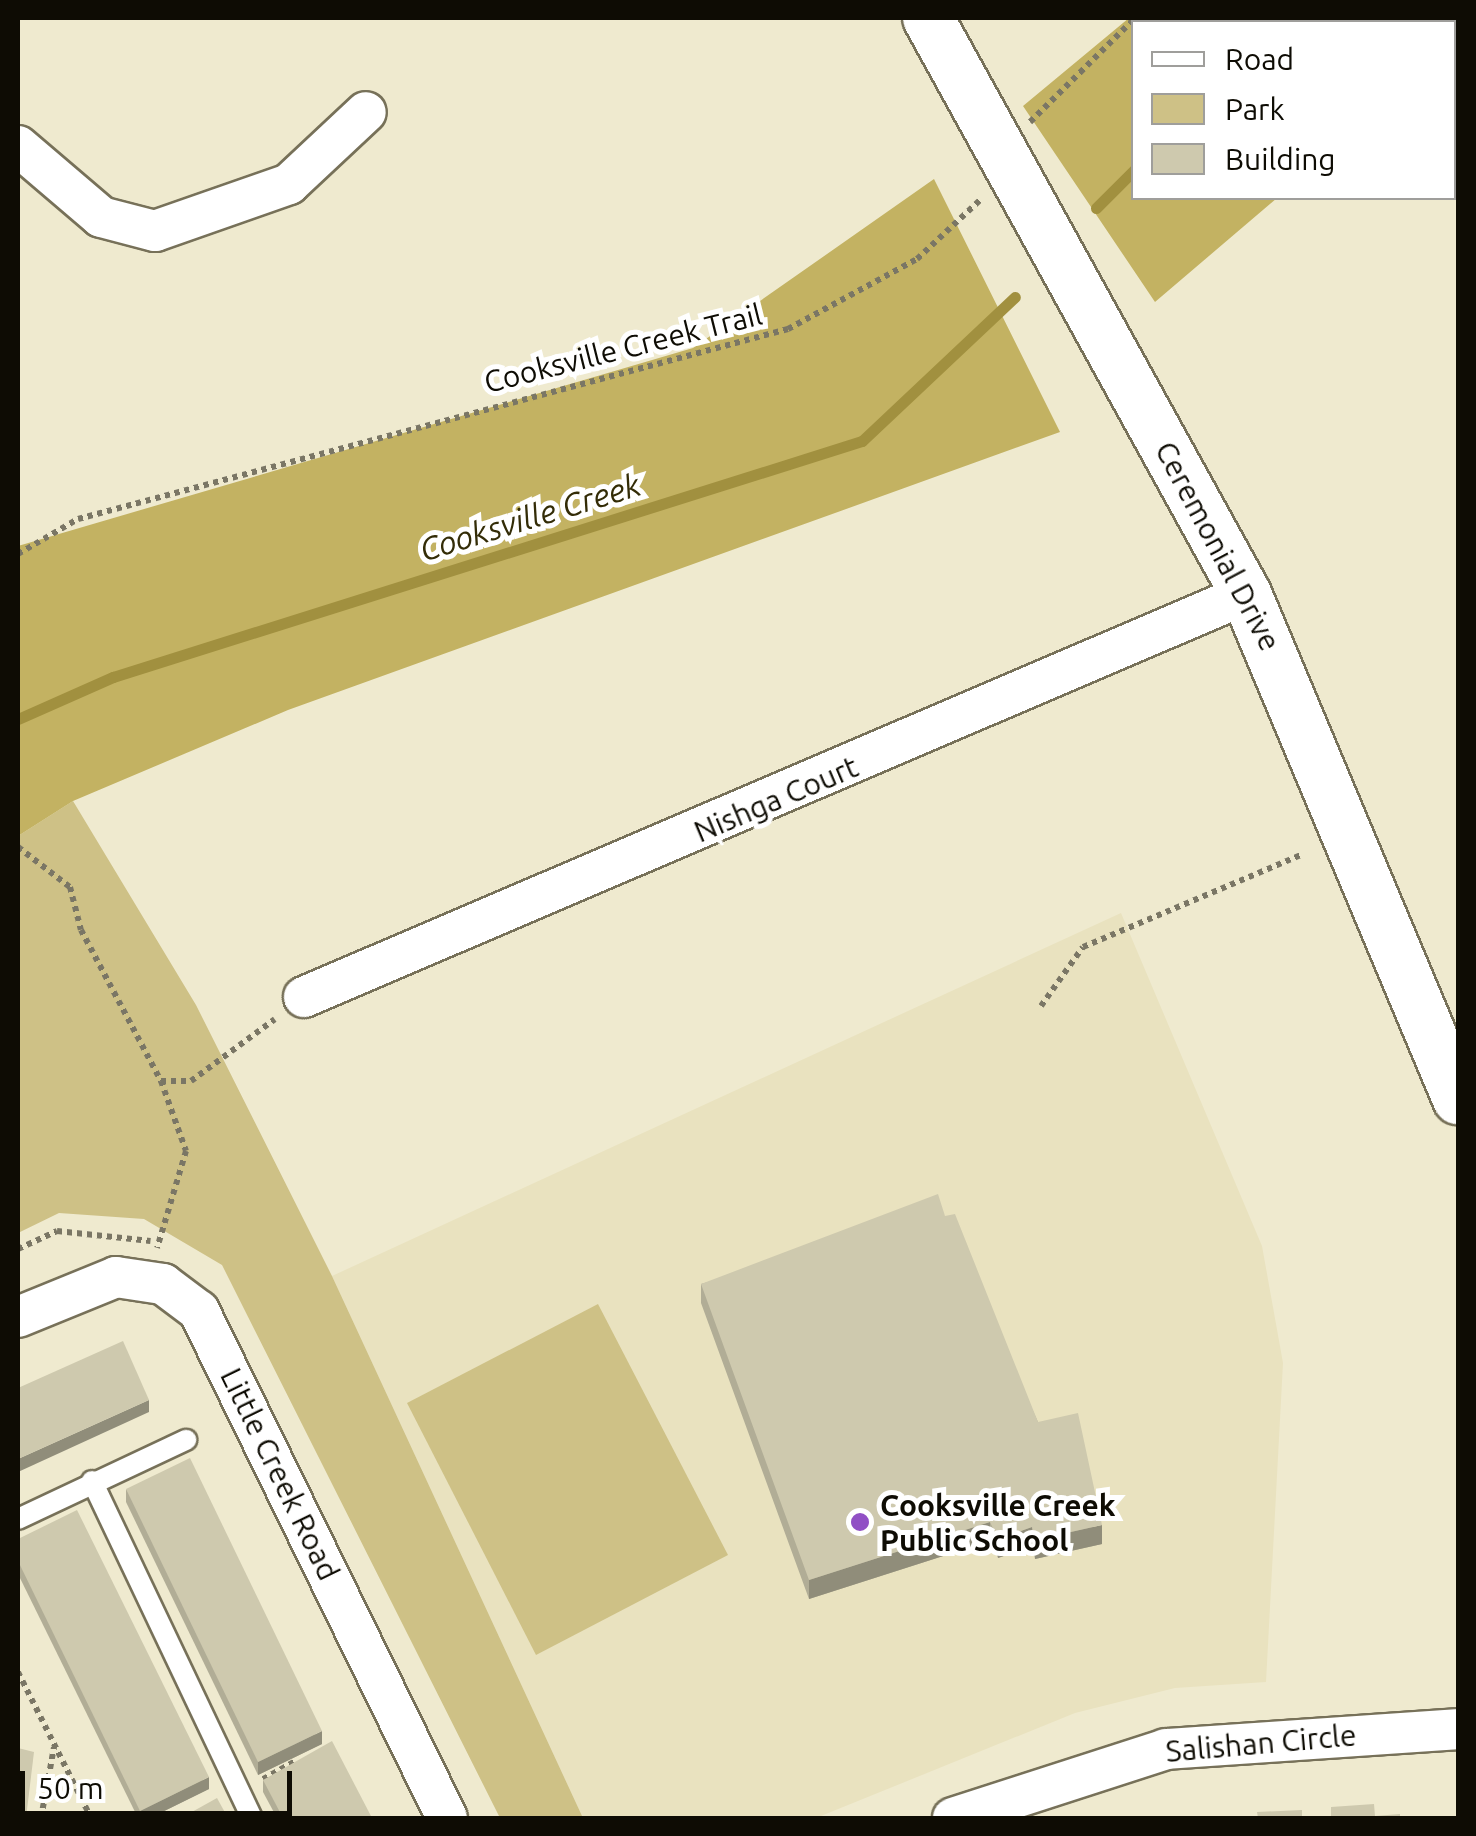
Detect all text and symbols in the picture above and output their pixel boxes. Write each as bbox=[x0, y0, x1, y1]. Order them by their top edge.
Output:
legend bbox=[1131, 20, 1456, 200]
text: Road bbox=[1225, 42, 1294, 76]
text: Park bbox=[1225, 92, 1285, 126]
text: Building bbox=[1225, 142, 1336, 176]
street label: Cooksville Creek Trail bbox=[480, 296, 766, 400]
street label: Ceremonial Drive bbox=[1148, 435, 1288, 657]
water label: Cooksville Creek bbox=[415, 465, 645, 569]
street label: Nishga Court bbox=[689, 748, 863, 850]
street label: Little Creek Road bbox=[213, 1362, 347, 1586]
place label: Cooksville Creek Public School bbox=[880, 1487, 1116, 1558]
marker: Cooksville Creek Public School bbox=[849, 1511, 871, 1533]
street label: Salishan Circle bbox=[1164, 1717, 1358, 1769]
scale bar bbox=[25, 1751, 298, 1813]
text: 50 m bbox=[37, 1771, 104, 1805]

